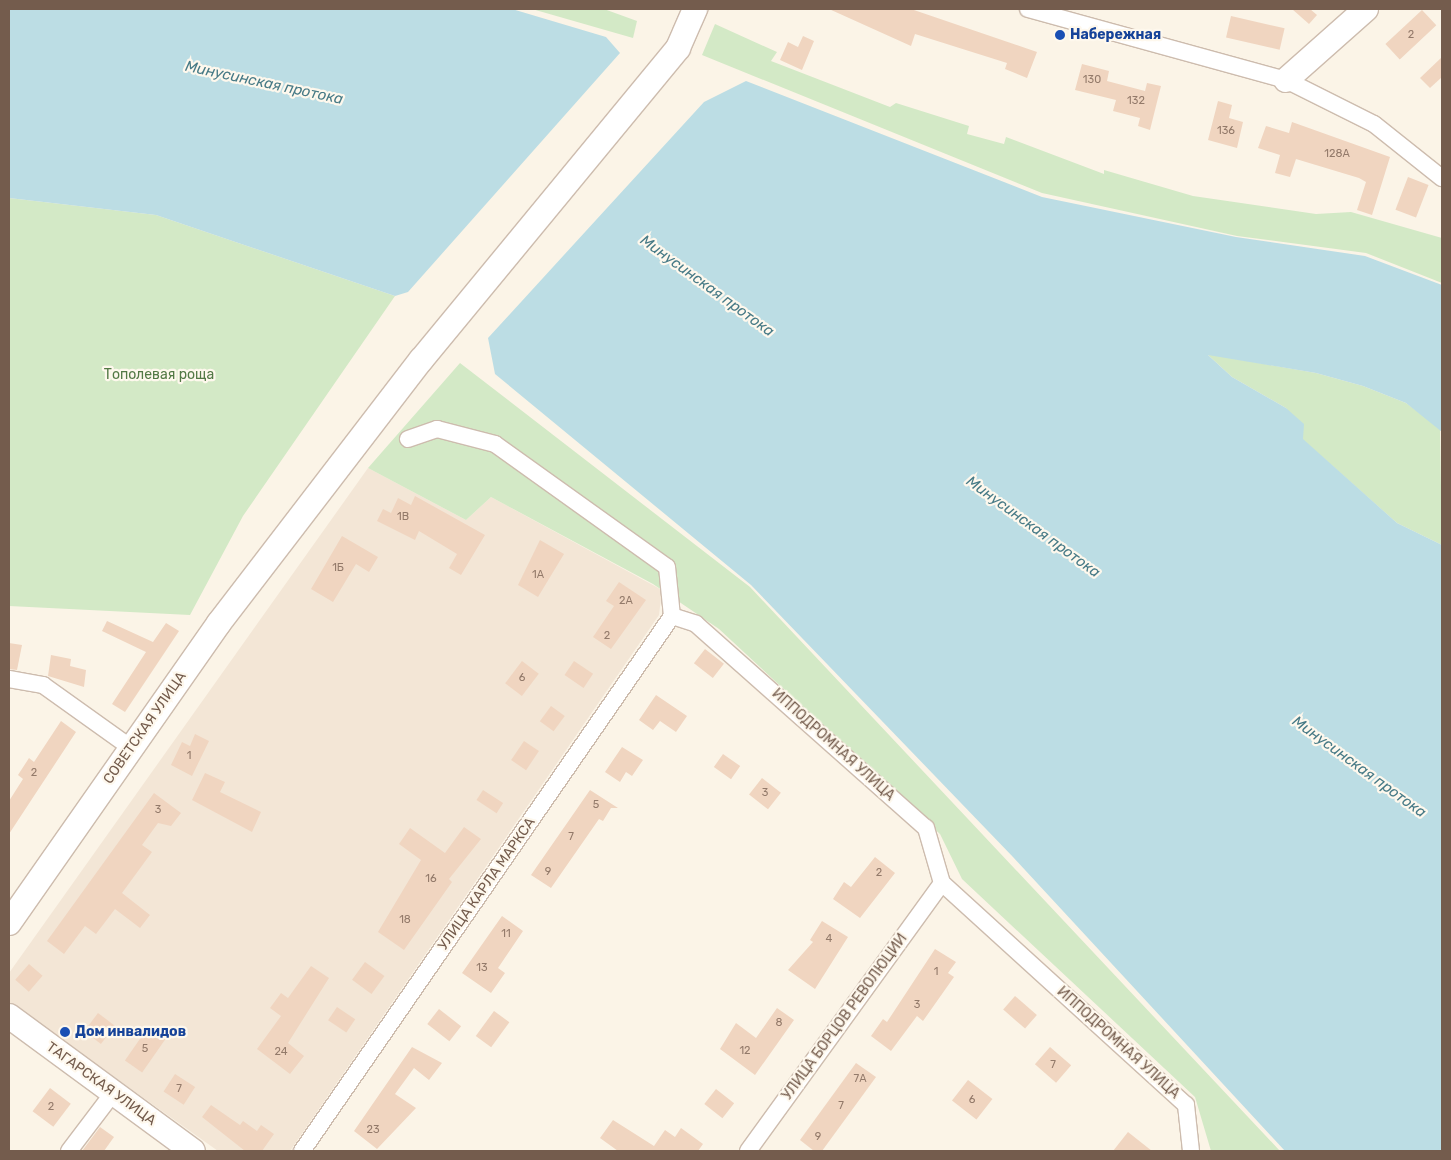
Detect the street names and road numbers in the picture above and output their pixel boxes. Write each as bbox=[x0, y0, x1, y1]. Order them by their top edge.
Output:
street label: СОВЕТСКАЯ УЛИЦА bbox=[100, 669, 190, 787]
street label: ИППОДРОМНАЯ УЛИЦА bbox=[768, 686, 898, 804]
street label: УЛИЦА КАРЛА МАРКСА bbox=[435, 815, 539, 953]
street label: УЛИЦА БОРЦОВ РЕВОЛЮЦИИ bbox=[779, 931, 911, 1103]
street label: ИППОДРОМНАЯ УЛИЦА bbox=[1053, 984, 1183, 1102]
street label: ТАГАРСКАЯ УЛИЦА bbox=[43, 1039, 159, 1129]

